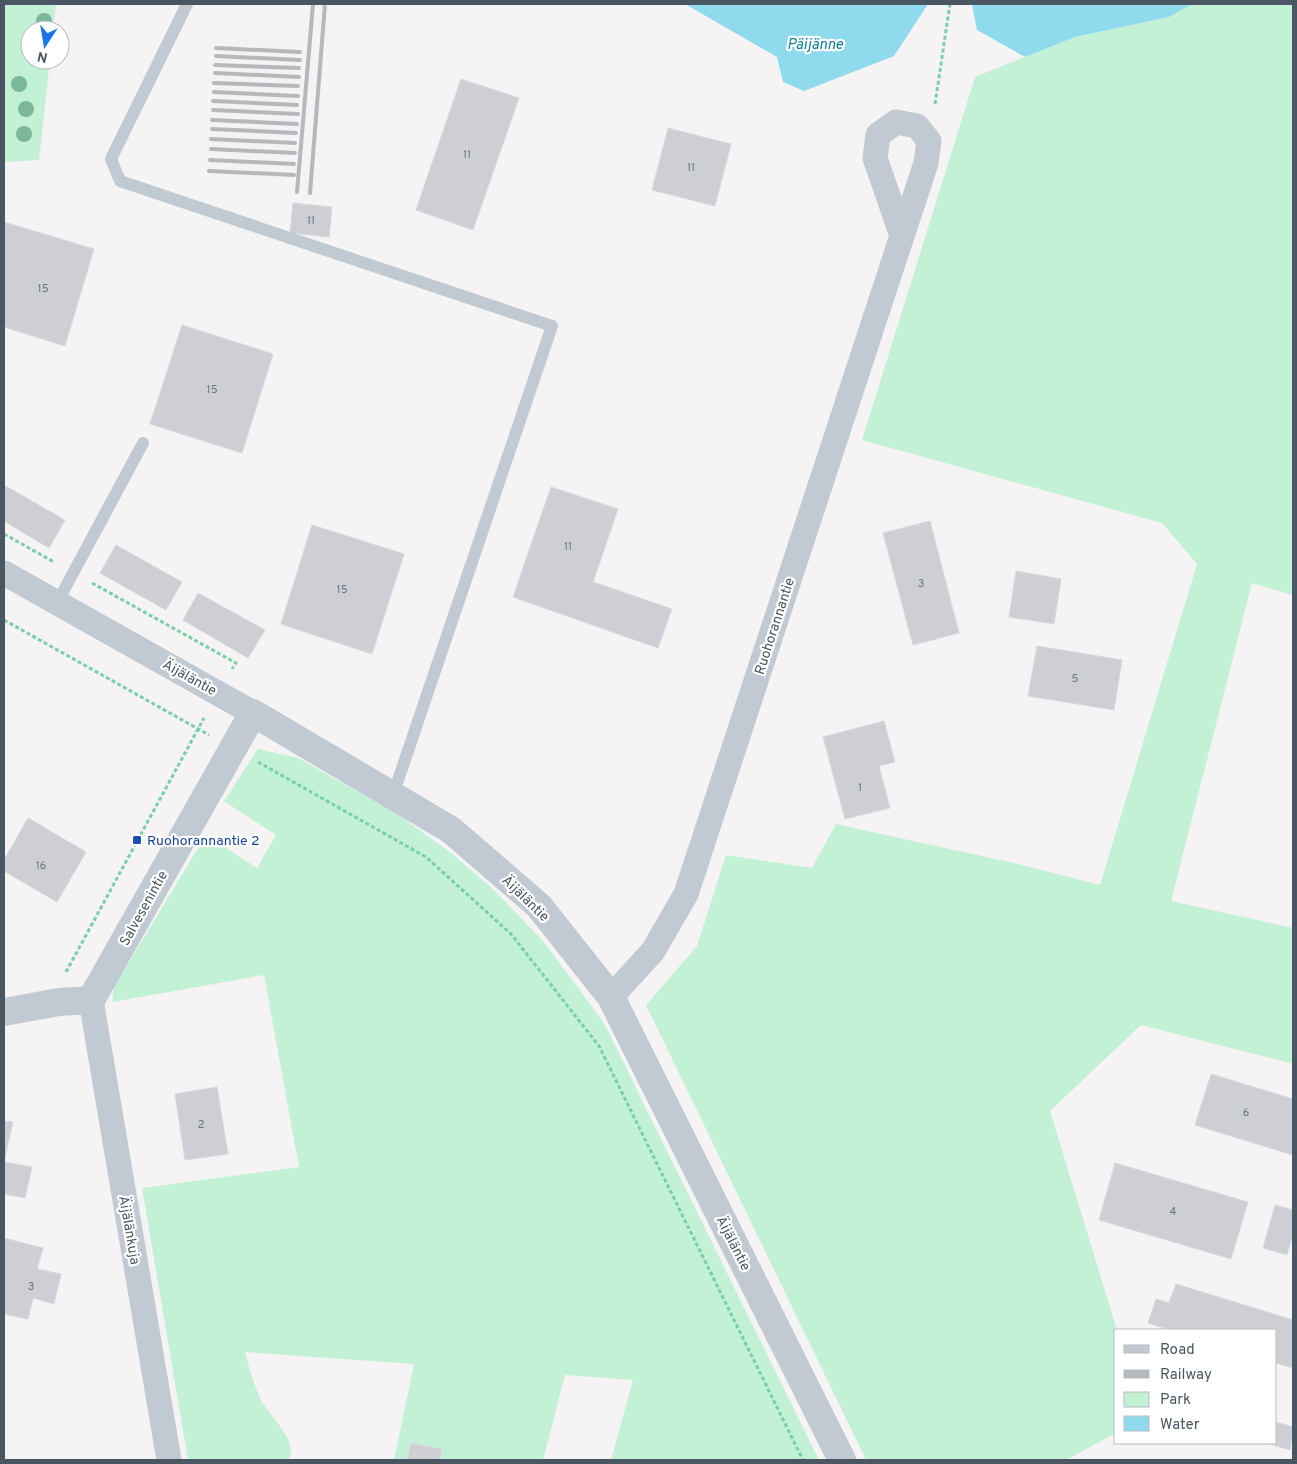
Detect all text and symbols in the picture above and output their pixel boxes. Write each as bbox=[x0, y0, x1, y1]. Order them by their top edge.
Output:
north arrow bbox=[20, 20, 70, 70]
water label: Päijänne bbox=[787, 36, 843, 55]
text: N bbox=[36, 47, 49, 66]
house number: 11 bbox=[463, 148, 471, 162]
house number: 11 bbox=[687, 161, 695, 175]
house number: 11 bbox=[307, 214, 315, 228]
house number: 15 bbox=[38, 282, 49, 296]
house number: 15 bbox=[207, 383, 218, 397]
house number: 11 bbox=[564, 540, 572, 554]
street label: Ruohorannantie bbox=[752, 576, 799, 677]
house number: 3 bbox=[918, 577, 924, 591]
house number: 15 bbox=[337, 583, 348, 597]
street label: Äijäläntie bbox=[159, 656, 220, 700]
house number: 5 bbox=[1072, 672, 1079, 686]
house number: 1 bbox=[858, 781, 862, 795]
place label: Ruohorannantie 2 bbox=[147, 833, 259, 850]
marker: Ruohorannantie 2 bbox=[131, 834, 143, 846]
house number: 16 bbox=[36, 859, 46, 873]
street label: Salvesenintie bbox=[117, 868, 172, 949]
street label: Äijäläntie bbox=[498, 872, 553, 926]
house number: 6 bbox=[1243, 1106, 1249, 1120]
house number: 2 bbox=[198, 1118, 204, 1132]
street label: Äijälänkuja bbox=[114, 1194, 144, 1266]
house number: 4 bbox=[1170, 1205, 1177, 1219]
street label: Äijäläntie bbox=[712, 1213, 755, 1274]
house number: 3 bbox=[28, 1280, 34, 1294]
legend bbox=[1114, 1329, 1277, 1444]
text: Road bbox=[1160, 1341, 1195, 1360]
text: Railway bbox=[1160, 1366, 1212, 1385]
text: Park bbox=[1160, 1391, 1191, 1410]
text: Water bbox=[1160, 1416, 1200, 1435]

